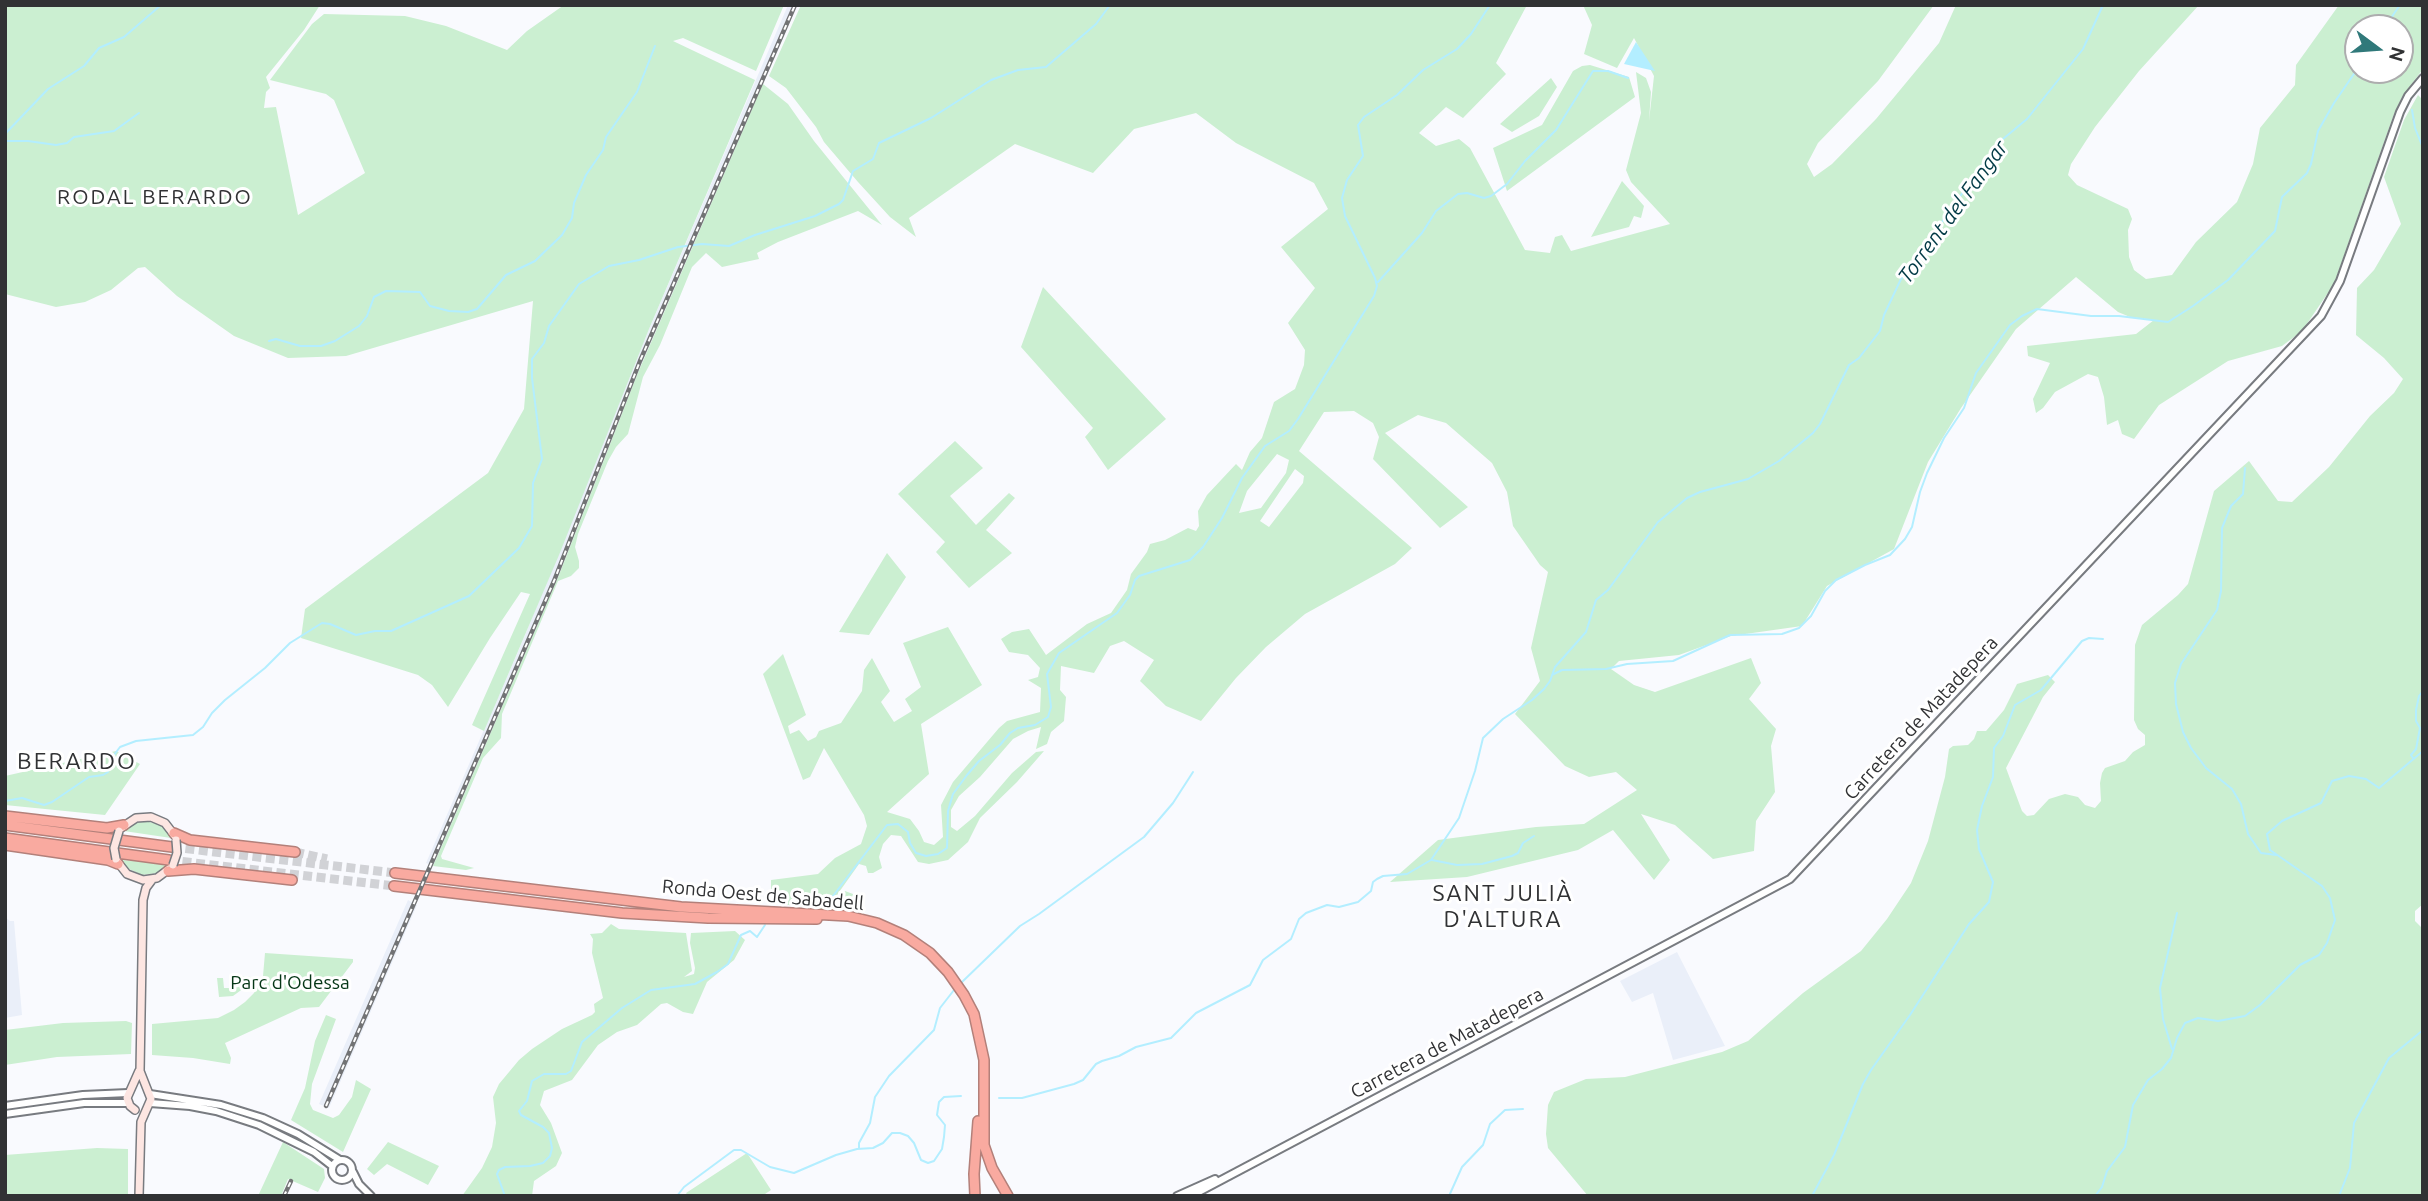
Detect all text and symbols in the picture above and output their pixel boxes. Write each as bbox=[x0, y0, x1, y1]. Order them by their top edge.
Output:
north arrow bbox=[2344, 14, 2414, 84]
text: N bbox=[2385, 44, 2410, 64]
water label: Torrent del Fangar bbox=[1893, 136, 2013, 288]
district label: RODAL BERARDO bbox=[59, 184, 251, 210]
street label: Carretera de Matadepera bbox=[1839, 632, 2003, 804]
district label: BERARDO bbox=[18, 747, 136, 775]
street label: Ronda Oest de Sabadell bbox=[661, 875, 865, 915]
district label: SANT JULIÀ D'ALTURA bbox=[1434, 879, 1572, 933]
park label: Parc d'Odessa bbox=[230, 972, 350, 994]
street label: Carretera de Matadepera bbox=[1347, 982, 1547, 1104]

